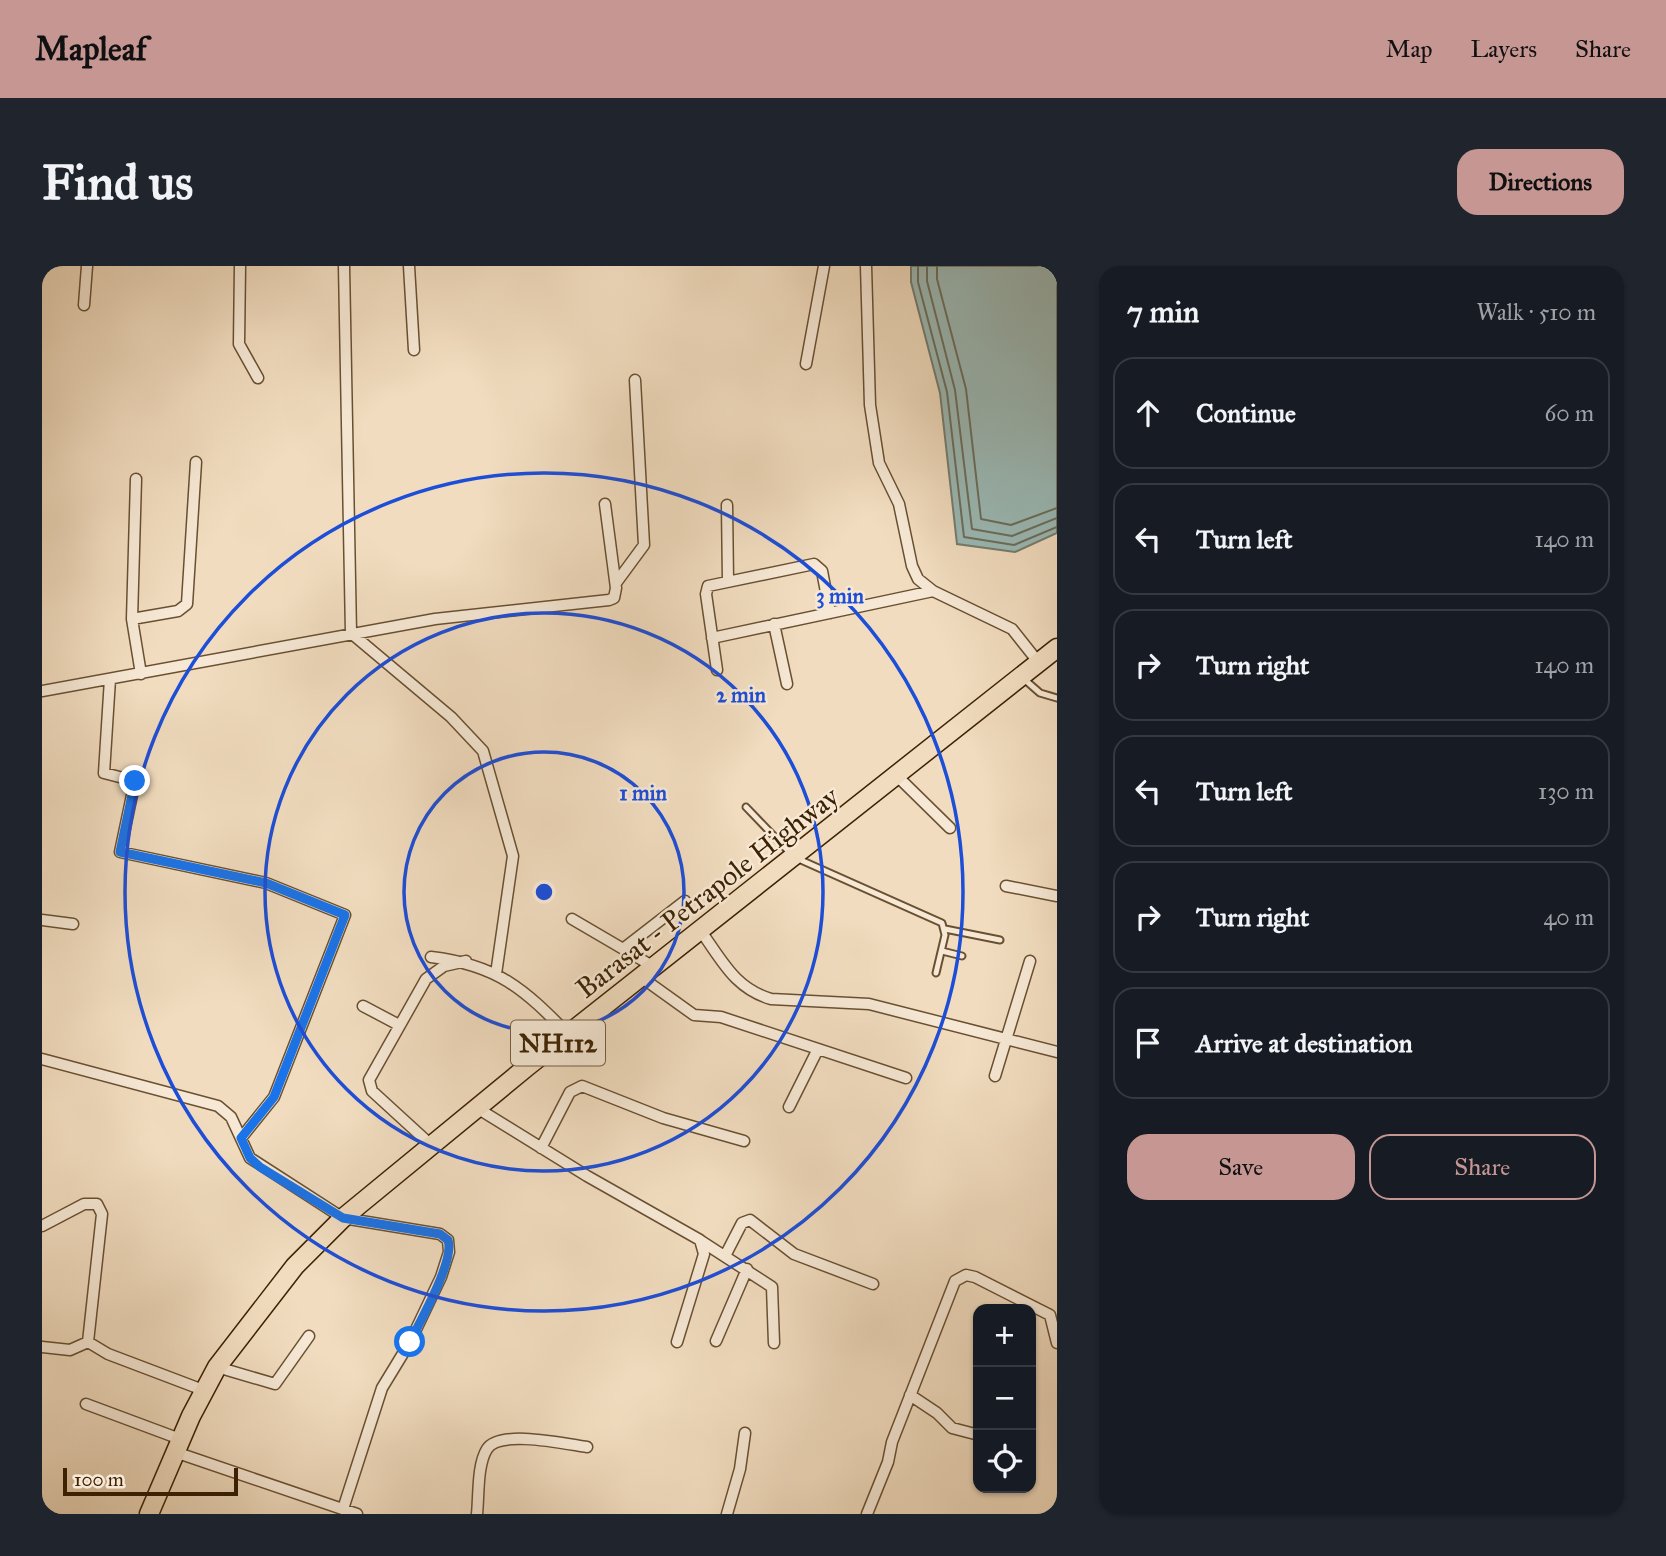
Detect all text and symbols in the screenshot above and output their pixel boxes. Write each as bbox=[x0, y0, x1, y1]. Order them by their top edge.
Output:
text: Mapleaf bbox=[35, 29, 147, 69]
text: Map bbox=[1386, 34, 1433, 64]
text: Layers bbox=[1471, 34, 1537, 64]
text: Share bbox=[1575, 34, 1631, 64]
button: Directions bbox=[1457, 149, 1624, 215]
text: Find us bbox=[42, 153, 193, 212]
text: 7 min bbox=[1127, 294, 1199, 330]
text: Walk · 510 m bbox=[1476, 298, 1596, 326]
icon: ahead bbox=[1129, 394, 1167, 432]
text: Continue bbox=[1196, 397, 1296, 429]
text: 60 m bbox=[1545, 399, 1594, 427]
icon: left bbox=[1129, 520, 1167, 558]
text: Turn left bbox=[1196, 523, 1292, 555]
text: 140 m bbox=[1534, 525, 1594, 553]
text: 3 min bbox=[816, 583, 864, 609]
icon: right bbox=[1129, 646, 1167, 684]
text: Turn right bbox=[1196, 649, 1309, 681]
text: 140 m bbox=[1534, 651, 1594, 679]
text: 2 min bbox=[716, 682, 766, 708]
route end bbox=[119, 765, 150, 796]
icon: left bbox=[1129, 772, 1167, 810]
text: Turn left bbox=[1196, 775, 1292, 807]
text: 130 m bbox=[1538, 777, 1594, 805]
street label: Barasat - Petrapole Highway bbox=[569, 778, 846, 1006]
text: 1 min bbox=[619, 780, 667, 806]
centre of rings bbox=[532, 880, 556, 904]
icon: right bbox=[1129, 898, 1167, 936]
text: Turn right bbox=[1196, 901, 1309, 933]
text: 40 m bbox=[1544, 903, 1594, 931]
road number: NH112 bbox=[511, 1020, 605, 1066]
icon: arrive bbox=[1129, 1024, 1167, 1062]
text: Arrive at destination bbox=[1196, 1027, 1413, 1059]
button: Save bbox=[1127, 1134, 1355, 1200]
button: Share bbox=[1369, 1134, 1596, 1200]
map controls bbox=[973, 1304, 1036, 1493]
button: + bbox=[973, 1304, 1036, 1367]
route start bbox=[394, 1326, 425, 1357]
button: − bbox=[973, 1367, 1036, 1430]
button: locate bbox=[973, 1430, 1036, 1493]
scale bar bbox=[63, 1465, 238, 1497]
text: 100 m bbox=[74, 1468, 124, 1491]

